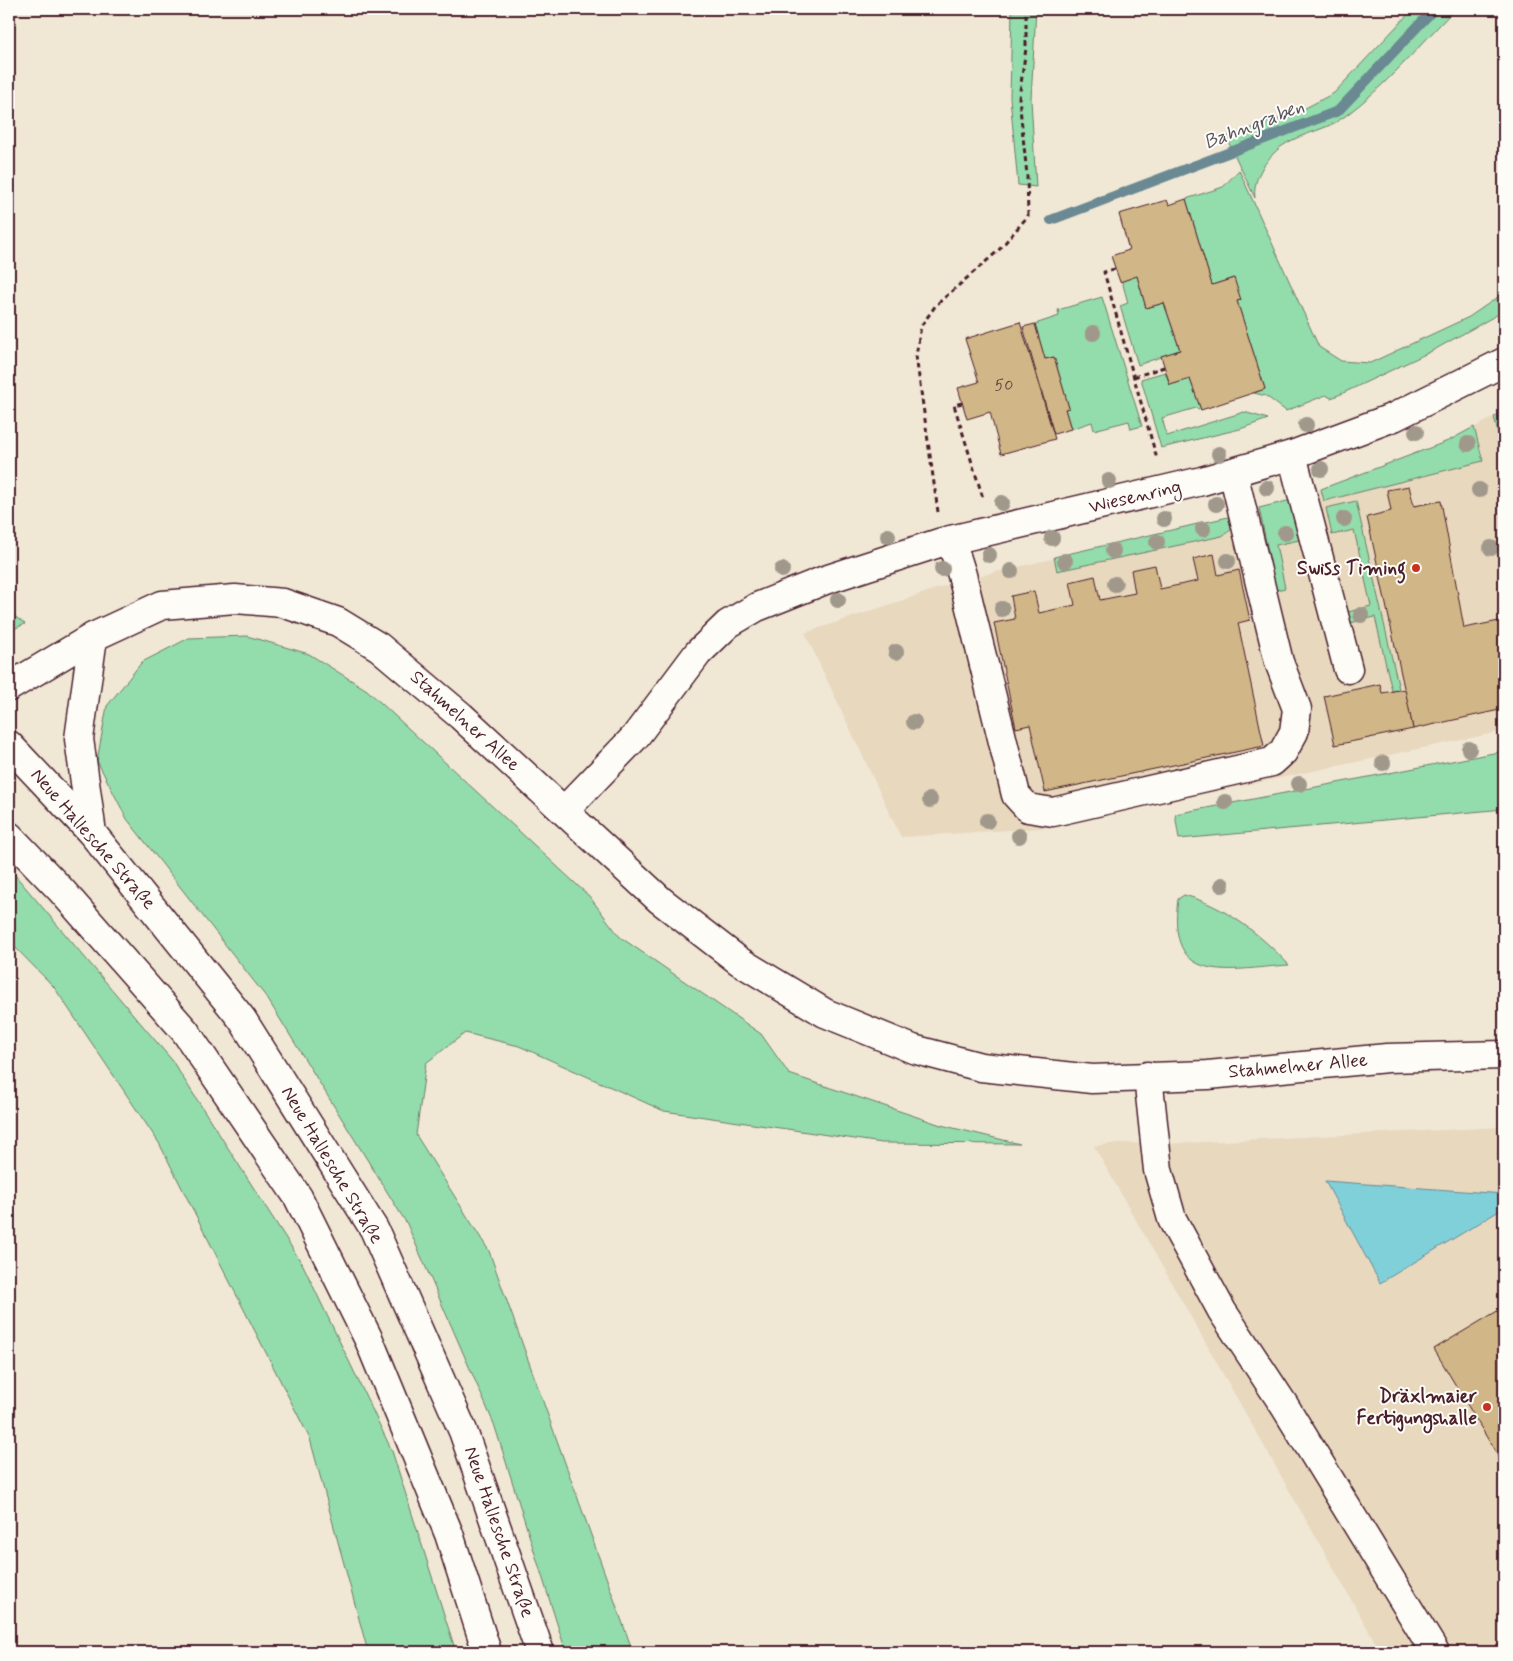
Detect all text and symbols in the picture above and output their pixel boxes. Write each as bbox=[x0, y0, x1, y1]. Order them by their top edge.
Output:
water label: Bahngraben bbox=[1200, 93, 1308, 157]
house number: 50 bbox=[995, 375, 1013, 396]
street label: Wiesenring bbox=[1086, 474, 1184, 522]
place label: Swiss Timing bbox=[1297, 556, 1406, 584]
marker: Swiss Timing bbox=[1410, 562, 1422, 574]
street label: Stahmelner Allee bbox=[405, 665, 525, 777]
street label: Neue Hallesche Straße bbox=[25, 763, 161, 915]
street label: Stahmelner Allee bbox=[1227, 1047, 1369, 1085]
street label: Neue Hallesche Straße bbox=[275, 1082, 389, 1248]
place label: Dräxlmaier Fertigungshalle bbox=[1356, 1384, 1477, 1434]
marker: Dräxlmaier Fertigungshalle bbox=[1481, 1401, 1493, 1413]
street label: Neue Hallesche Straße bbox=[458, 1443, 540, 1621]

